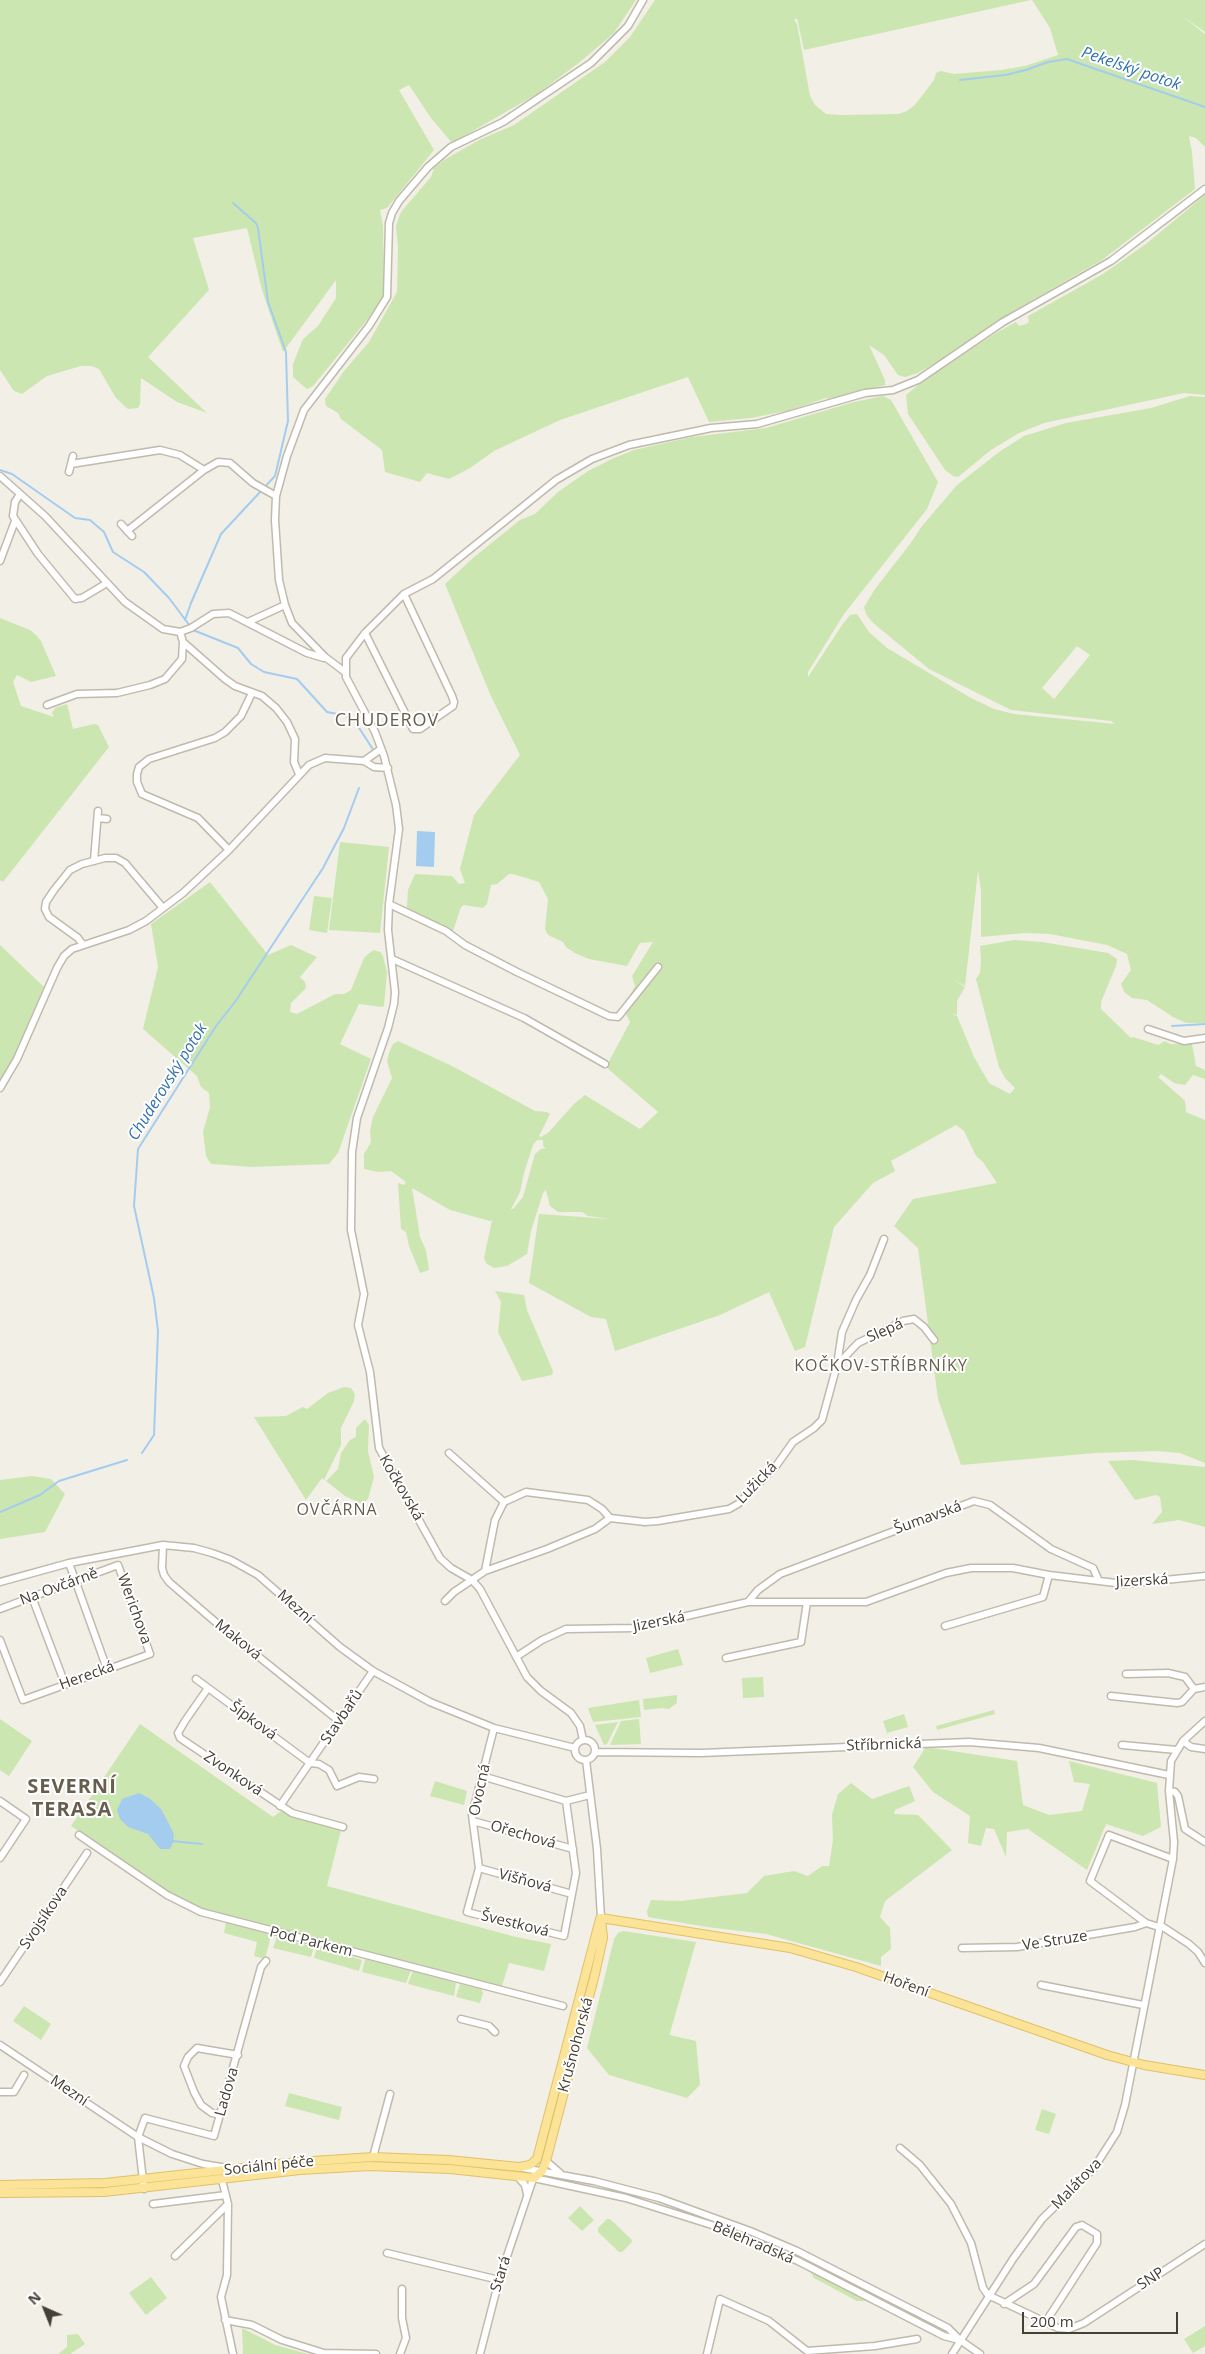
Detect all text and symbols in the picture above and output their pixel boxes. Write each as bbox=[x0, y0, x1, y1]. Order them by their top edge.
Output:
water label: Pekelský potok bbox=[1079, 43, 1183, 95]
district label: CHUDEROV bbox=[334, 710, 440, 732]
water label: Chuderovský potok bbox=[124, 1020, 212, 1144]
street label: Slepá bbox=[864, 1315, 906, 1347]
district label: KOČKOV-STŘÍBRNÍKY bbox=[792, 1356, 970, 1376]
street label: Kočkovská bbox=[375, 1452, 427, 1524]
street label: Lužická bbox=[733, 1458, 781, 1508]
street label: Šumavská bbox=[892, 1497, 964, 1539]
district label: OVČÁRNA bbox=[296, 1500, 378, 1520]
street label: Na Ovčárně bbox=[17, 1565, 101, 1609]
street label: Werichova bbox=[113, 1571, 155, 1647]
street label: Jizerská bbox=[1115, 1571, 1169, 1591]
street label: Mezní bbox=[273, 1586, 317, 1628]
street label: Jizerská bbox=[631, 1608, 687, 1636]
street label: Maková bbox=[211, 1616, 265, 1664]
street label: Herecká bbox=[57, 1658, 117, 1694]
street label: Stavbařů bbox=[317, 1686, 367, 1748]
street label: Šípková bbox=[226, 1698, 280, 1744]
street label: Stříbrnická bbox=[846, 1735, 922, 1755]
street label: Zvonková bbox=[200, 1748, 266, 1800]
street label: Ovocná bbox=[466, 1762, 494, 1818]
district label: SEVERNÍ TERASA bbox=[26, 1775, 118, 1822]
street label: Ořechová bbox=[488, 1817, 558, 1853]
street label: Višňová bbox=[497, 1865, 553, 1897]
street label: Svojsíkova bbox=[16, 1883, 72, 1953]
street label: Švestková bbox=[479, 1907, 551, 1941]
street label: Pod Parkem bbox=[268, 1923, 354, 1961]
street label: Ve Struze bbox=[1021, 1927, 1089, 1955]
street label: Hoření bbox=[881, 1968, 931, 2002]
street label: Krušnohorská bbox=[555, 1996, 597, 2094]
street label: Ladova bbox=[211, 2065, 243, 2119]
street label: Mezní bbox=[47, 2072, 91, 2110]
street label: Sociální péče bbox=[223, 2152, 315, 2180]
street label: Malátova bbox=[1048, 2155, 1106, 2213]
street label: Bělehradská bbox=[710, 2218, 796, 2268]
street label: Stará bbox=[487, 2254, 515, 2294]
street label: SNP bbox=[1134, 2264, 1168, 2294]
north arrow bbox=[20, 2284, 70, 2334]
text: N bbox=[24, 2287, 45, 2309]
scale bar bbox=[1025, 2302, 1181, 2334]
text: 200 m bbox=[1030, 2311, 1074, 2331]

